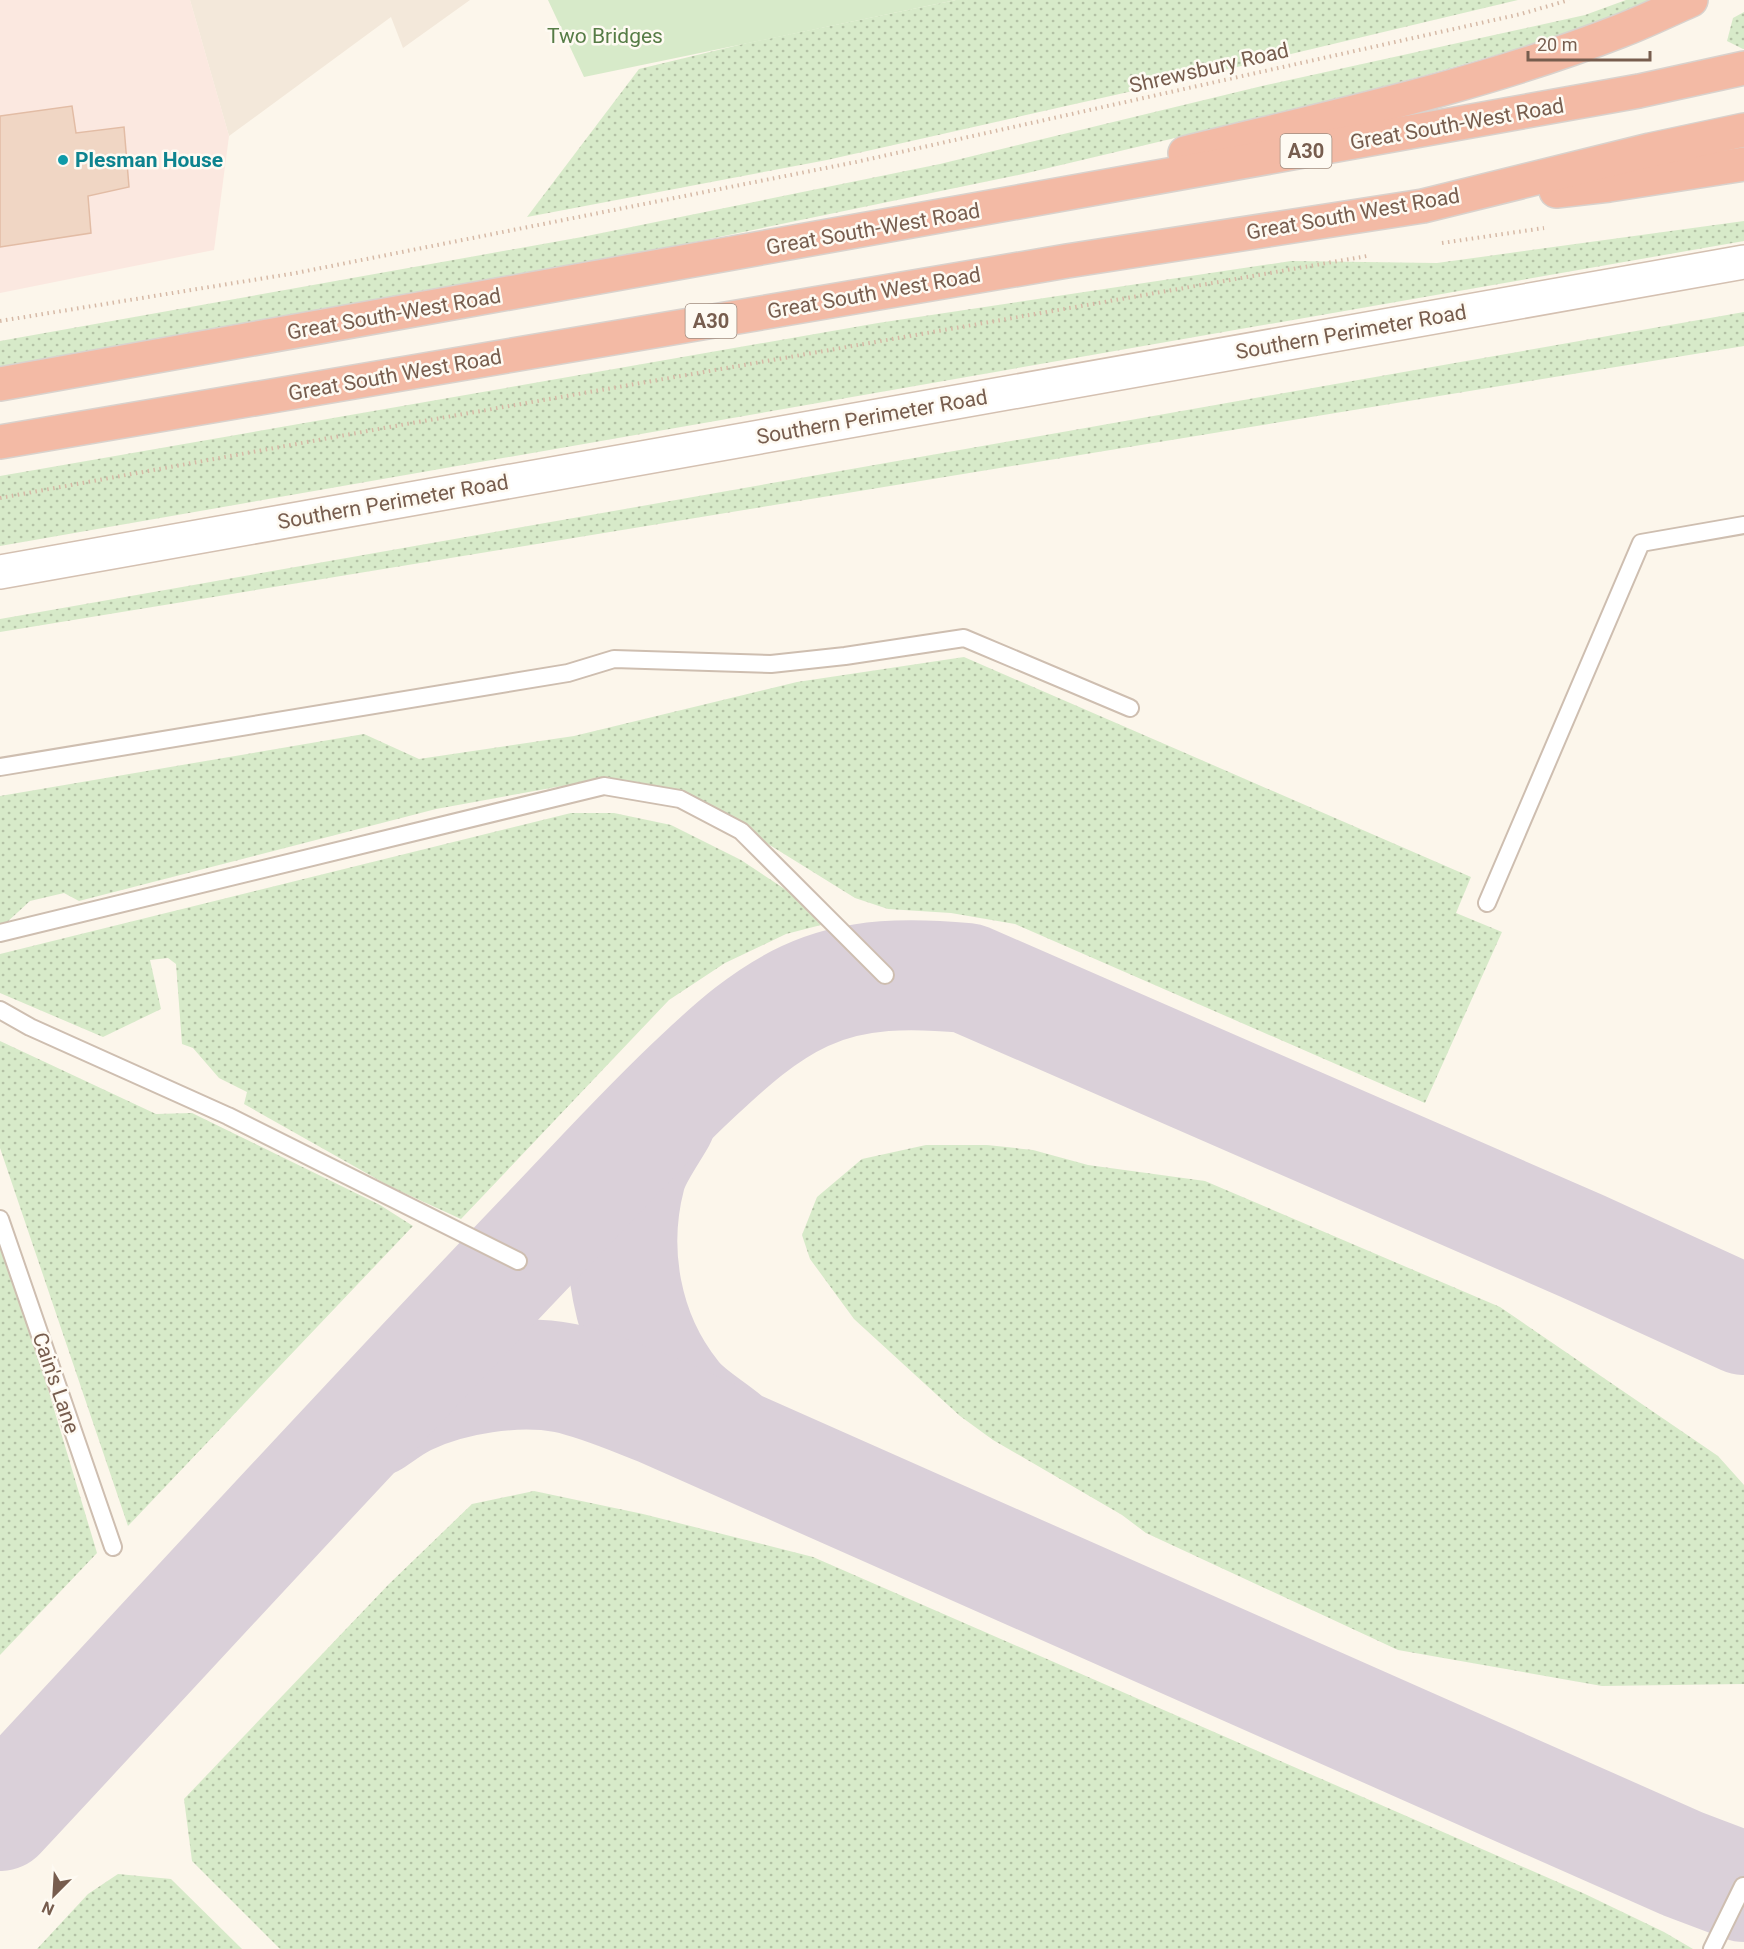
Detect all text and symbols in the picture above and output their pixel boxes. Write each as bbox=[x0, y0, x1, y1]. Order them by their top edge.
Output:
park label: Two Bridges bbox=[547, 24, 663, 48]
scale bar bbox=[1528, 24, 1650, 62]
text: 20 m bbox=[1537, 34, 1577, 55]
street label: Shrewsbury Road bbox=[1127, 38, 1291, 98]
street label: Great South-West Road bbox=[1348, 93, 1566, 155]
road number: A30 bbox=[1280, 134, 1332, 168]
place label: Plesman House bbox=[75, 148, 223, 172]
marker: Plesman House bbox=[56, 153, 70, 167]
street label: Great South West Road bbox=[1245, 183, 1461, 245]
street label: Great South-West Road bbox=[764, 198, 982, 260]
street label: Great South West Road bbox=[766, 262, 982, 324]
street label: Great South-West Road bbox=[285, 283, 503, 345]
street label: Southern Perimeter Road bbox=[1234, 300, 1468, 364]
road number: A30 bbox=[686, 304, 736, 338]
street label: Great South West Road bbox=[287, 344, 503, 406]
street label: Southern Perimeter Road bbox=[755, 385, 989, 449]
street label: Southern Perimeter Road bbox=[276, 470, 510, 534]
street label: Cain's Lane bbox=[28, 1329, 84, 1437]
north arrow bbox=[24, 1865, 84, 1925]
text: N bbox=[39, 1897, 57, 1919]

